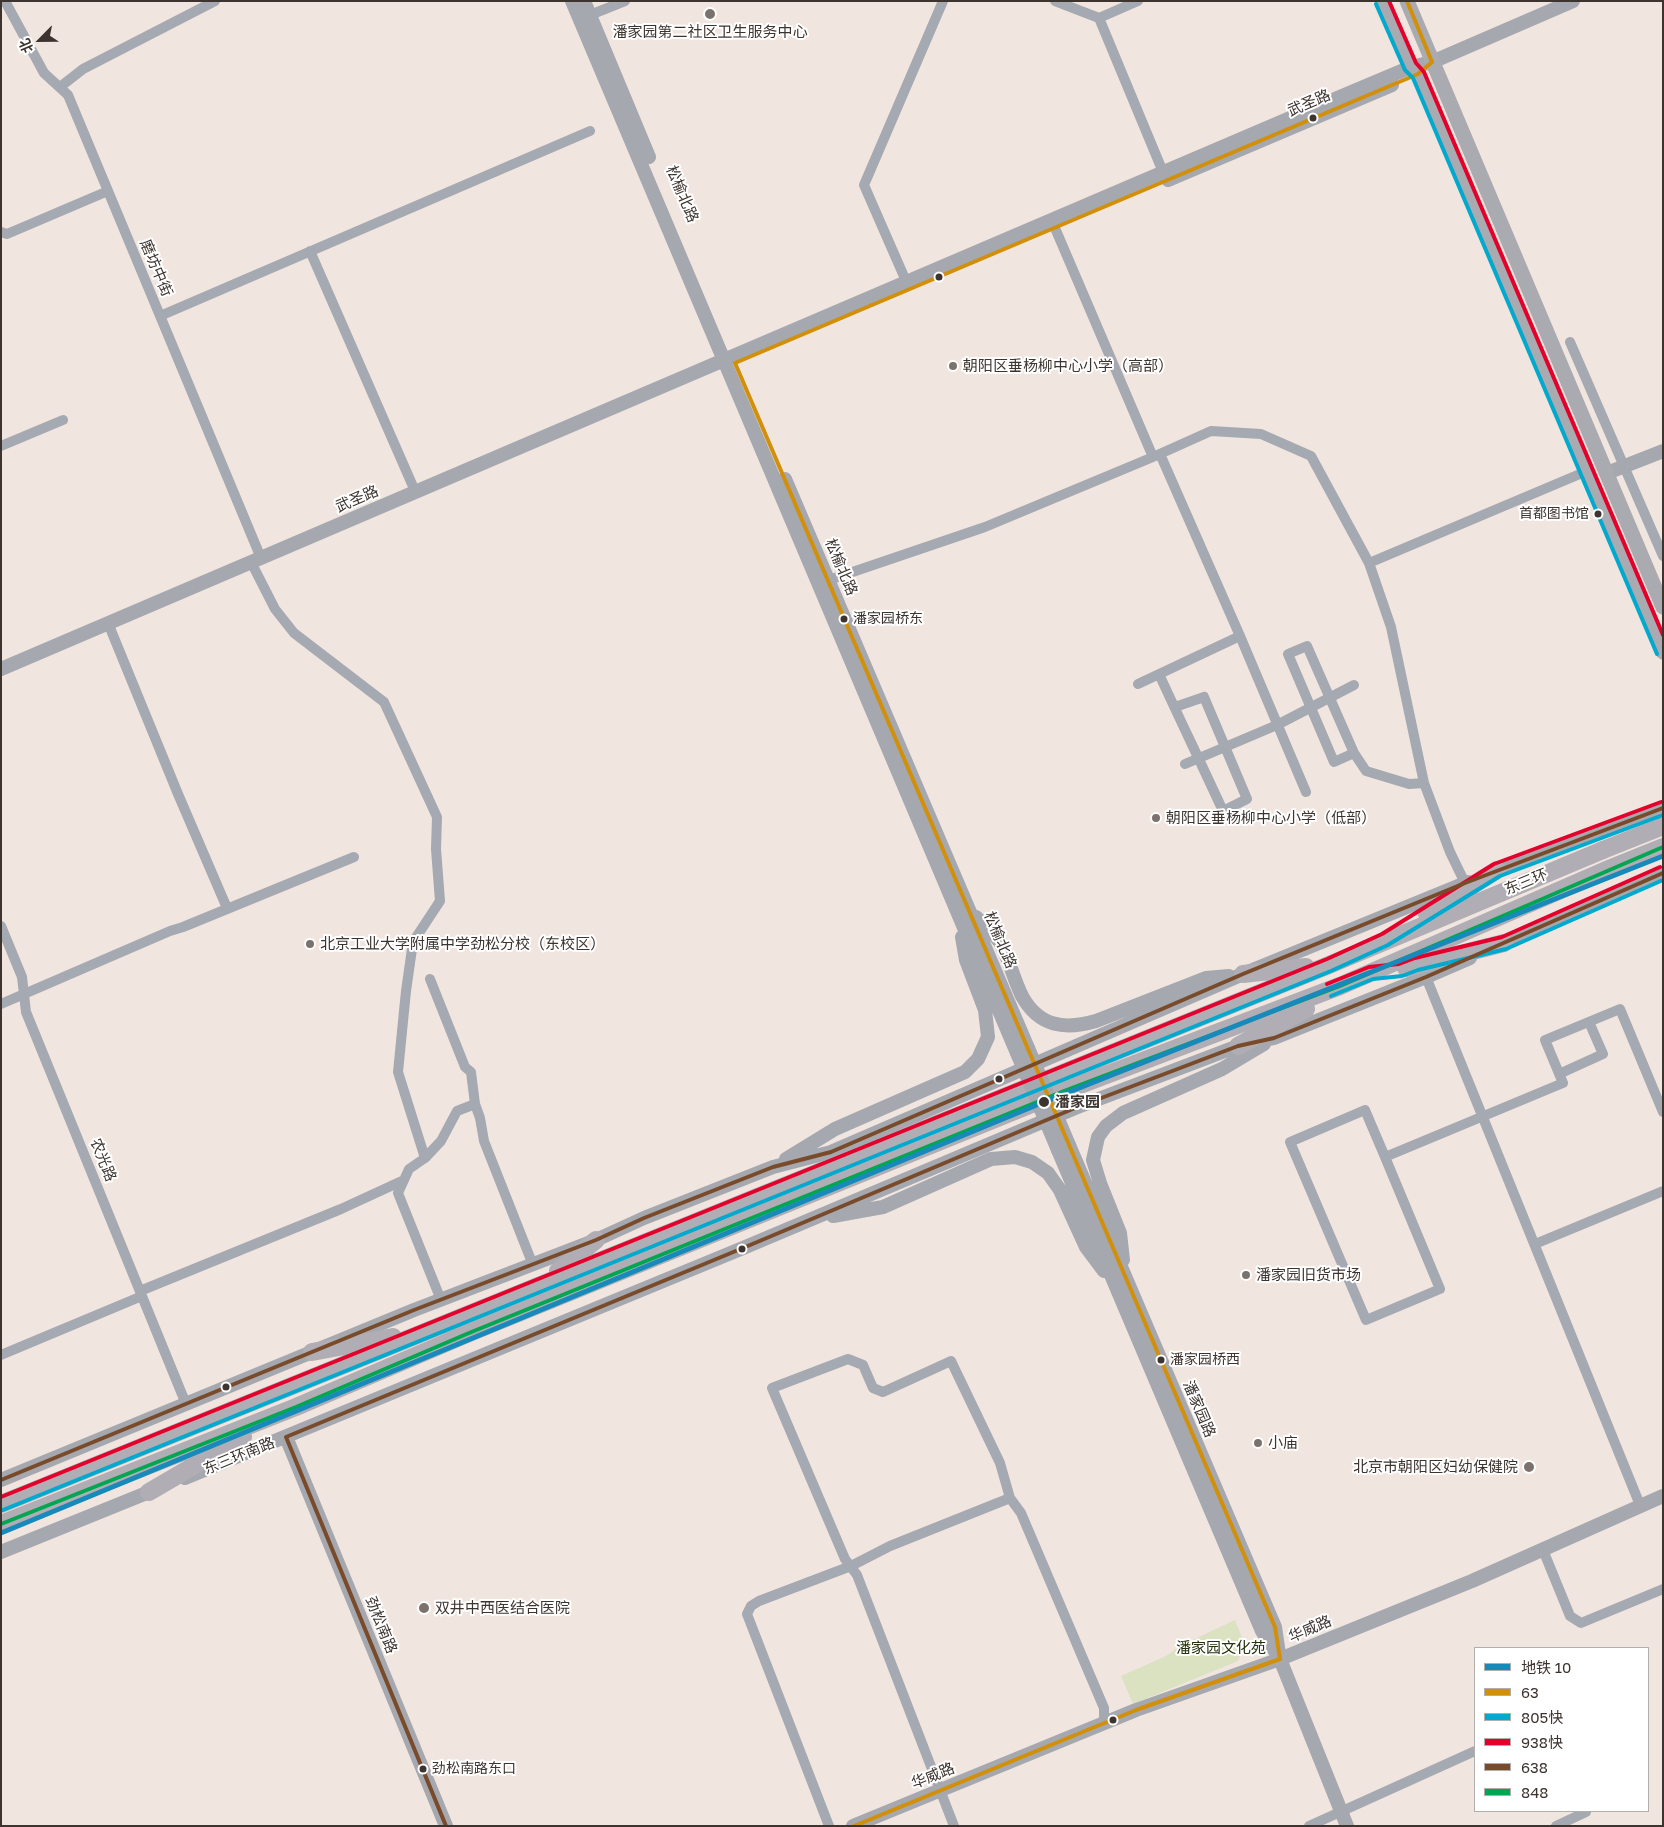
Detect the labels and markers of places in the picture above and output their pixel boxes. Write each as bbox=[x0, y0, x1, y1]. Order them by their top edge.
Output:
marker: 潘家园第二社区卫生服务中心 bbox=[703, 7, 717, 21]
place label: 潘家园第二社区卫生服务中心 bbox=[613, 23, 807, 41]
unlabelled marker bbox=[1308, 113, 1318, 123]
unlabelled marker bbox=[934, 272, 944, 282]
place label: 朝阳区垂杨柳中心小学（高部） bbox=[963, 357, 1173, 375]
marker: 朝阳区垂杨柳中心小学（高部） bbox=[947, 360, 959, 372]
place label: 首都图书馆 bbox=[1519, 506, 1589, 522]
marker: 首都图书馆 bbox=[1593, 509, 1603, 519]
place label: 潘家园桥东 bbox=[853, 611, 923, 627]
marker: 潘家园桥东 bbox=[839, 614, 849, 624]
place label: 朝阳区垂杨柳中心小学（低部） bbox=[1166, 809, 1376, 827]
marker: 朝阳区垂杨柳中心小学（低部） bbox=[1150, 812, 1162, 824]
place label: 北京工业大学附属中学劲松分校（东校区） bbox=[320, 935, 605, 953]
marker: 北京工业大学附属中学劲松分校（东校区） bbox=[304, 938, 316, 950]
unlabelled marker bbox=[994, 1074, 1004, 1084]
place label: 潘家园 bbox=[1055, 1093, 1100, 1111]
marker: 潘家园 bbox=[1037, 1095, 1051, 1109]
unlabelled marker bbox=[737, 1244, 747, 1254]
place label: 潘家园旧货市场 bbox=[1256, 1266, 1361, 1284]
marker: 潘家园旧货市场 bbox=[1240, 1269, 1252, 1281]
place label: 潘家园桥西 bbox=[1170, 1352, 1240, 1368]
marker: 潘家园桥西 bbox=[1156, 1355, 1166, 1365]
unlabelled marker bbox=[221, 1382, 231, 1392]
place label: 小庙 bbox=[1268, 1434, 1298, 1452]
marker: 小庙 bbox=[1252, 1437, 1264, 1449]
place label: 北京市朝阳区妇幼保健院 bbox=[1353, 1458, 1518, 1476]
marker: 北京市朝阳区妇幼保健院 bbox=[1522, 1460, 1536, 1474]
place label: 双井中西医结合医院 bbox=[435, 1599, 570, 1617]
marker: 双井中西医结合医院 bbox=[417, 1601, 431, 1615]
unlabelled marker bbox=[1108, 1715, 1118, 1725]
place label: 劲松南路东口 bbox=[432, 1761, 516, 1777]
marker: 劲松南路东口 bbox=[418, 1764, 428, 1774]

